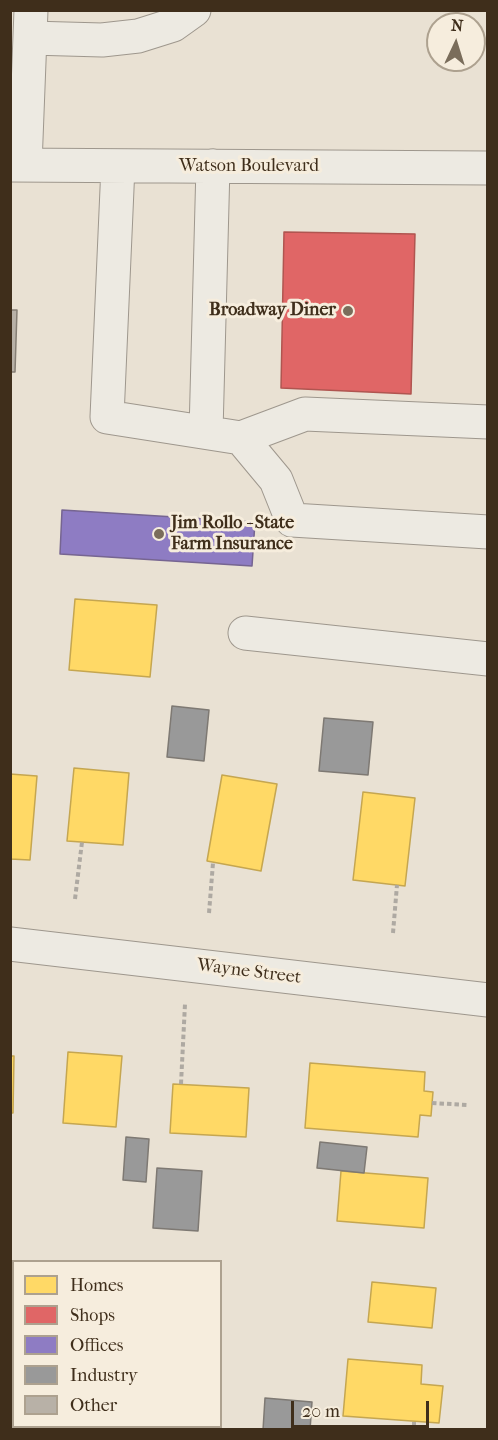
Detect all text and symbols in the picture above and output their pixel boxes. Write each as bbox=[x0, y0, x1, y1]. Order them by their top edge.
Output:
north arrow bbox=[426, 12, 486, 72]
text: N bbox=[450, 16, 464, 35]
street label: Watson Boulevard bbox=[179, 156, 319, 178]
place label: Broadway Diner bbox=[209, 300, 336, 322]
marker: Broadway Diner bbox=[341, 304, 355, 318]
place label: Jim Rollo - State Farm Insurance bbox=[171, 513, 294, 556]
marker: Jim Rollo - State Farm Insurance bbox=[152, 527, 166, 541]
street label: Wayne Street bbox=[196, 955, 302, 989]
legend bbox=[12, 1260, 222, 1428]
text: Homes bbox=[70, 1275, 124, 1296]
text: Shops bbox=[70, 1305, 115, 1326]
text: Offices bbox=[70, 1335, 123, 1356]
text: Industry bbox=[70, 1365, 138, 1386]
scale bar bbox=[294, 1389, 432, 1427]
text: Other bbox=[70, 1395, 117, 1416]
text: 20 m bbox=[302, 1401, 340, 1422]

